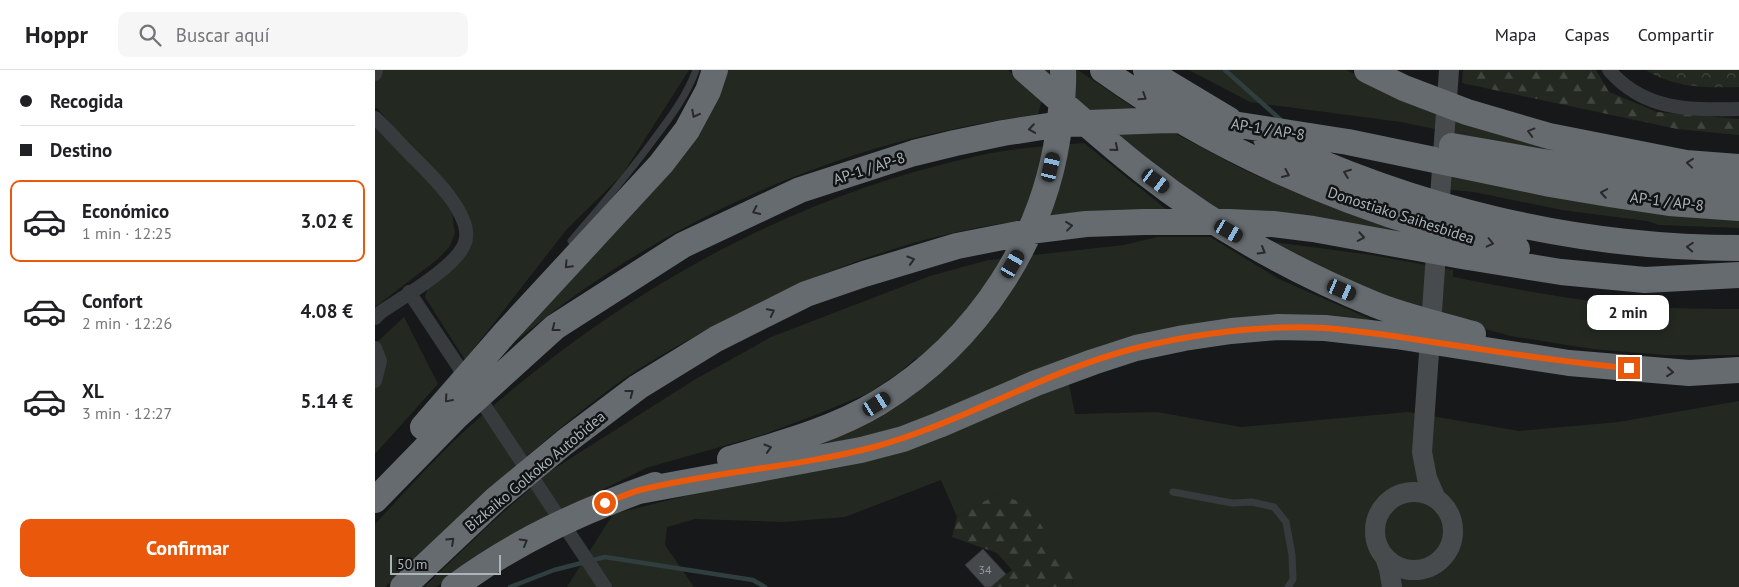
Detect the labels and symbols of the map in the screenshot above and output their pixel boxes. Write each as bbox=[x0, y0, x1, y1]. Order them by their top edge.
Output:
one-way arrow bbox=[1138, 91, 1147, 100]
one-way arrow bbox=[691, 109, 701, 118]
street label: AP-1 / AP-8 bbox=[1230, 114, 1306, 144]
one-way arrow bbox=[1028, 123, 1036, 133]
one-way arrow bbox=[1528, 127, 1536, 137]
one-way arrow bbox=[1109, 142, 1118, 150]
street label: AP-1 / AP-8 bbox=[831, 147, 907, 189]
car bbox=[1040, 151, 1061, 183]
one-way arrow bbox=[1686, 158, 1694, 169]
car bbox=[1139, 166, 1172, 196]
one-way arrow bbox=[1281, 167, 1290, 178]
one-way arrow bbox=[1344, 169, 1352, 179]
street label: Donostiako Saihesbidea bbox=[1325, 182, 1477, 248]
street label: AP-1 / AP-8 bbox=[1629, 187, 1705, 215]
one-way arrow bbox=[1599, 189, 1608, 199]
one-way arrow bbox=[752, 205, 761, 215]
car bbox=[1212, 217, 1245, 245]
one-way arrow bbox=[1066, 221, 1074, 232]
one-way arrow bbox=[1357, 232, 1366, 242]
one-way arrow bbox=[1485, 237, 1494, 247]
one-way arrow bbox=[1686, 241, 1694, 252]
one-way arrow bbox=[1257, 244, 1266, 254]
car bbox=[999, 247, 1026, 281]
one-way arrow bbox=[906, 255, 914, 265]
one-way arrow bbox=[565, 259, 574, 268]
car bbox=[1325, 277, 1358, 303]
callout: 2 min bbox=[1588, 296, 1670, 330]
one-way arrow bbox=[765, 308, 774, 318]
one-way arrow bbox=[551, 322, 561, 331]
route end bbox=[1618, 357, 1640, 379]
one-way arrow bbox=[1667, 366, 1675, 377]
one-way arrow bbox=[624, 390, 634, 399]
car bbox=[860, 390, 893, 418]
one-way arrow bbox=[445, 393, 454, 402]
street label: Bizkaiko Golkoko Autobidea bbox=[461, 407, 609, 535]
one-way arrow bbox=[764, 443, 772, 453]
route start bbox=[594, 492, 616, 514]
one-way arrow bbox=[446, 538, 455, 547]
one-way arrow bbox=[519, 538, 528, 548]
scale bar bbox=[390, 552, 501, 575]
house number: 34 bbox=[978, 562, 992, 577]

